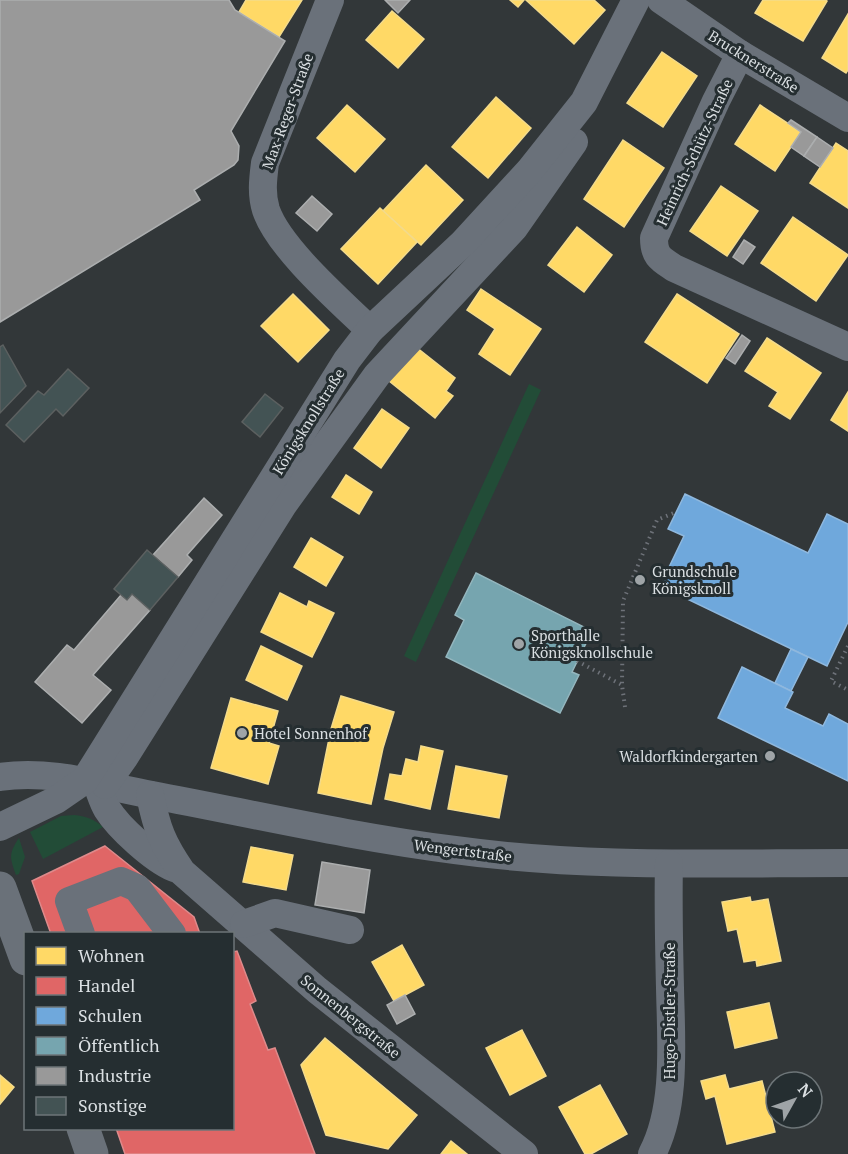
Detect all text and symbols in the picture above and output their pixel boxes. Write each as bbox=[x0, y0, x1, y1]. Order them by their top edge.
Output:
street label: Brucknerstraße bbox=[705, 25, 803, 97]
street label: Max-Reger-Straße bbox=[257, 50, 317, 172]
street label: Heinrich-Schütz-Straße bbox=[651, 75, 737, 229]
street label: Königsknollstraße bbox=[267, 364, 349, 478]
place label: Grundschule Königsknoll bbox=[652, 561, 737, 598]
marker: Grundschule Königsknoll bbox=[633, 573, 647, 587]
place label: Sporthalle Königsknollschule bbox=[531, 625, 653, 662]
marker: Sporthalle Königsknollschule bbox=[512, 637, 526, 651]
place label: Hotel Sonnenhof bbox=[254, 723, 368, 743]
marker: Hotel Sonnenhof bbox=[235, 726, 249, 740]
place label: Waldorfkindergarten bbox=[619, 746, 758, 766]
marker: Waldorfkindergarten bbox=[763, 749, 777, 763]
street label: Wengertstraße bbox=[413, 834, 513, 866]
legend bbox=[24, 932, 234, 1130]
text: Wohnen bbox=[78, 943, 145, 967]
street label: Hugo-Distler-Straße bbox=[659, 943, 679, 1079]
street label: Sonnenbergstraße bbox=[297, 970, 405, 1062]
text: Handel bbox=[78, 973, 135, 997]
text: Schulen bbox=[78, 1003, 142, 1027]
text: Öffentlich bbox=[78, 1033, 160, 1057]
text: Industrie bbox=[78, 1063, 151, 1087]
north arrow bbox=[764, 1070, 824, 1130]
text: N bbox=[793, 1079, 818, 1102]
text: Sonstige bbox=[78, 1093, 147, 1117]

